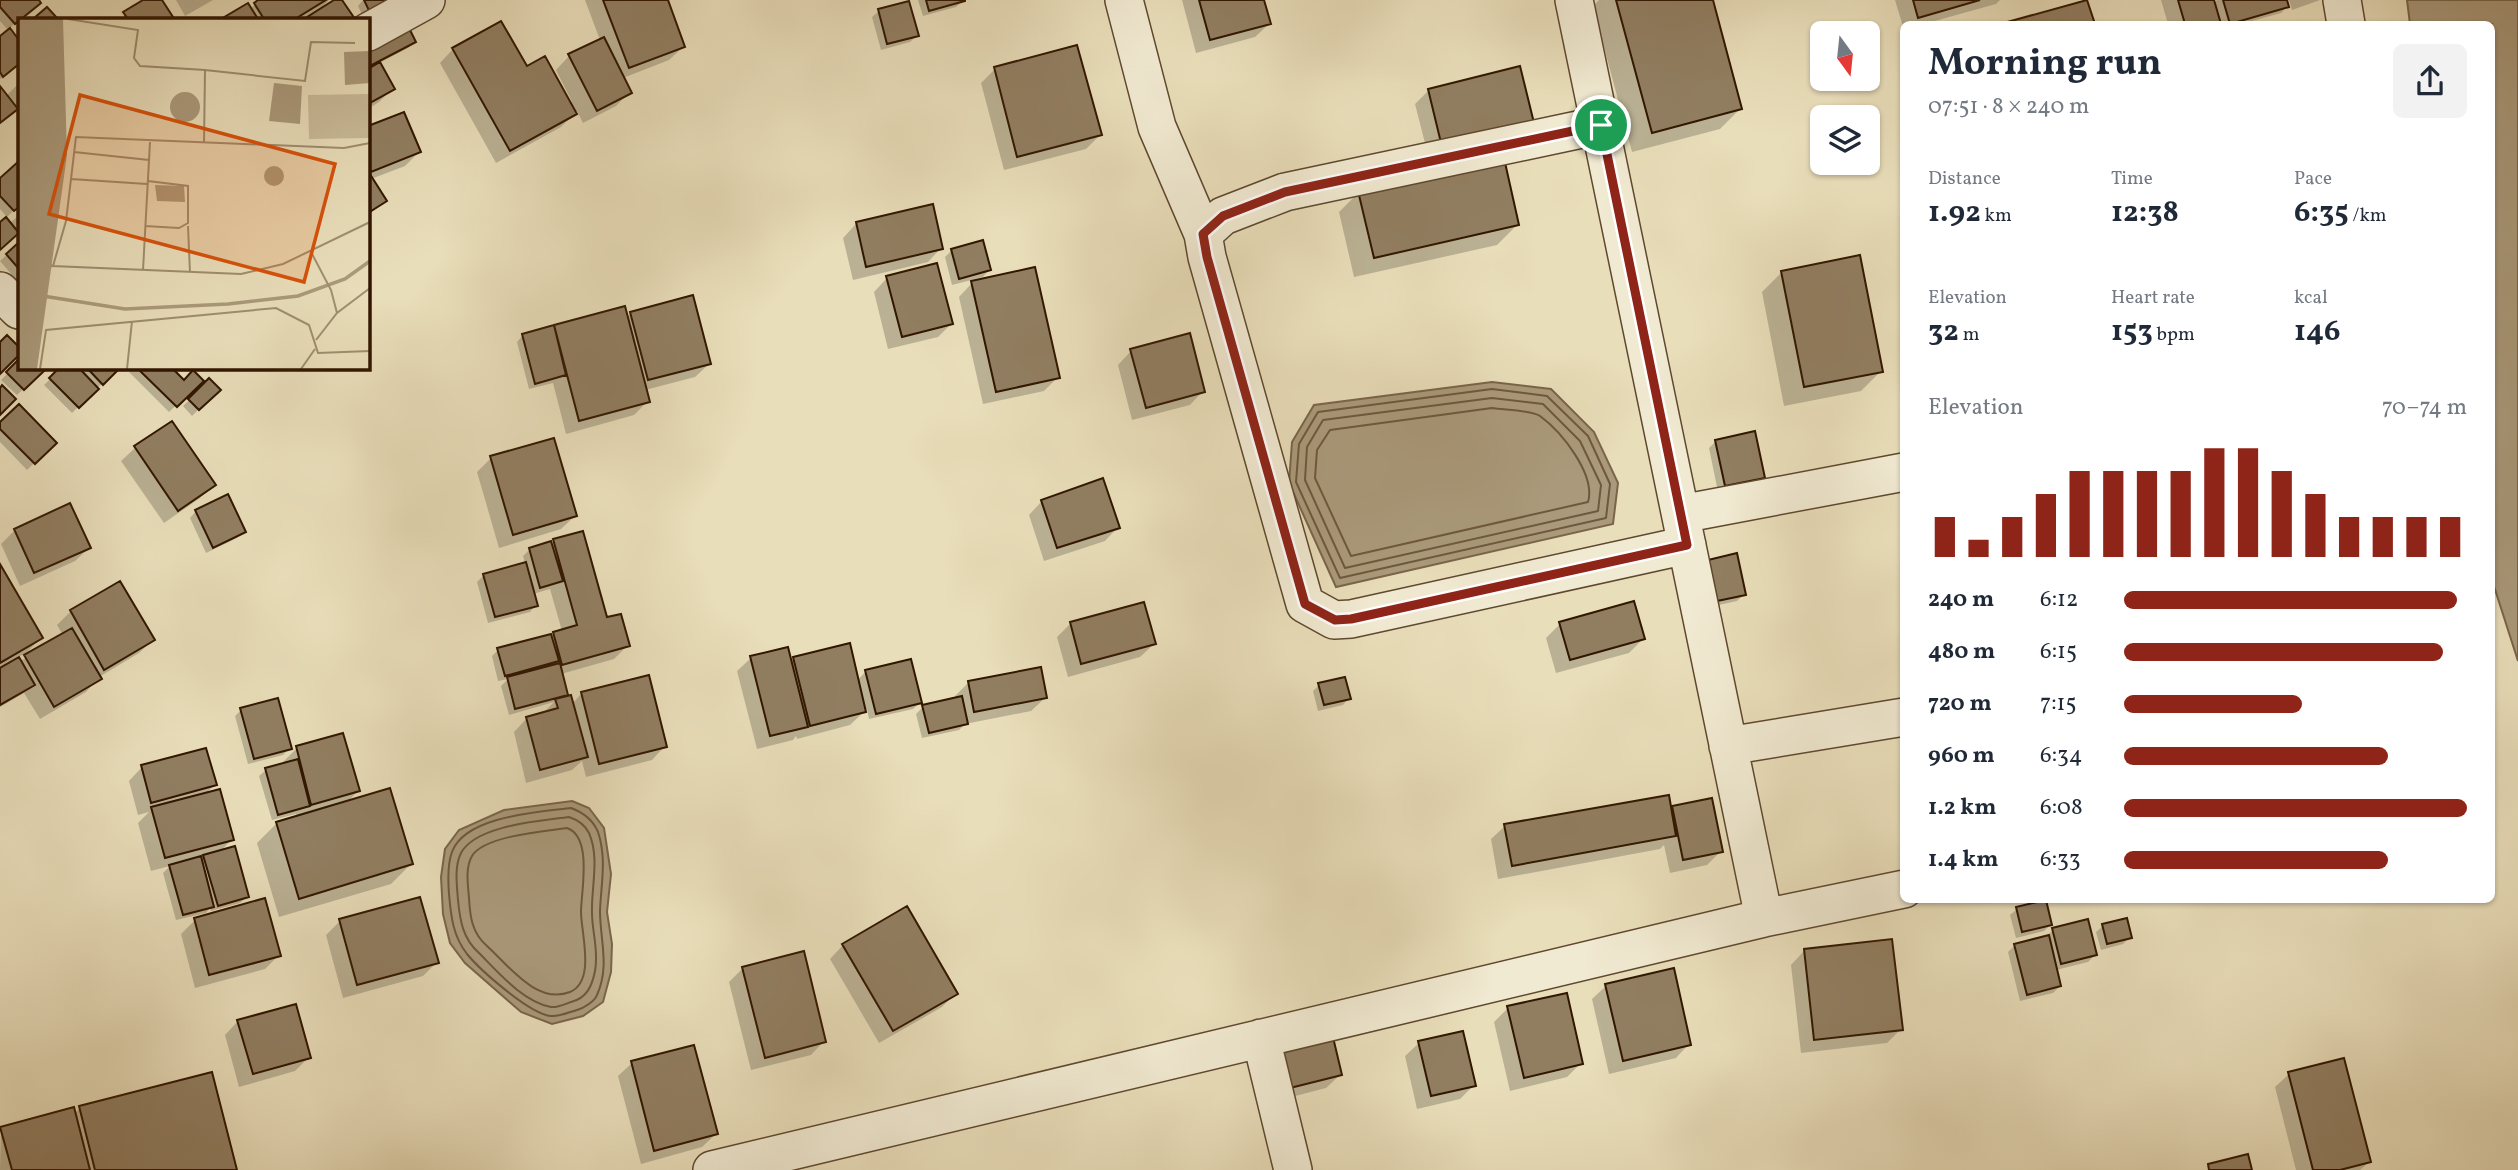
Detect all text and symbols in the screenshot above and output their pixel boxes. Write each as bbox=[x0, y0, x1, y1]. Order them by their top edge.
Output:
inset map bbox=[18, 18, 369, 369]
north arrow bbox=[1810, 21, 1880, 91]
map controls bbox=[1810, 21, 1880, 175]
text: Morning run bbox=[1928, 38, 2162, 91]
button: share bbox=[2393, 44, 2467, 118]
text: 07:51 · 8 × 240 m bbox=[1928, 91, 2089, 123]
pin bbox=[1571, 95, 1631, 155]
button: layers bbox=[1810, 105, 1880, 175]
icon: arrive bbox=[1582, 106, 1620, 144]
text: Distance bbox=[1928, 166, 2001, 192]
text: Time bbox=[2111, 166, 2153, 192]
text: Pace bbox=[2294, 166, 2332, 192]
text: 1.92 bbox=[1928, 192, 1981, 234]
text: 12:38 bbox=[2111, 192, 2179, 234]
text: 6:35 bbox=[2294, 192, 2349, 234]
text: km bbox=[1981, 203, 2012, 229]
text: /km bbox=[2349, 203, 2387, 229]
text: Elevation bbox=[1928, 285, 2007, 311]
text: Heart rate bbox=[2111, 285, 2195, 311]
text: kcal bbox=[2294, 285, 2328, 311]
text: 32 bbox=[1928, 311, 1959, 353]
text: 153 bbox=[2111, 311, 2153, 353]
text: 146 bbox=[2294, 311, 2341, 353]
text: m bbox=[1959, 322, 1980, 348]
text: bpm bbox=[2153, 322, 2195, 348]
text: Elevation bbox=[1928, 392, 2024, 424]
text: 70–74 m bbox=[2382, 392, 2467, 424]
text: 240 m bbox=[1928, 584, 1994, 616]
text: 6:12 bbox=[2040, 584, 2078, 616]
text: 480 m bbox=[1928, 636, 1995, 668]
text: 6:15 bbox=[2040, 636, 2077, 668]
text: 720 m bbox=[1928, 688, 1992, 720]
text: 7:15 bbox=[2040, 688, 2077, 720]
text: 960 m bbox=[1928, 740, 1995, 772]
text: 6:34 bbox=[2040, 740, 2083, 772]
text: 1.2 km bbox=[1928, 792, 1997, 824]
text: 6:08 bbox=[2040, 792, 2083, 824]
text: 1.4 km bbox=[1928, 844, 1999, 876]
text: 6:33 bbox=[2040, 844, 2081, 876]

